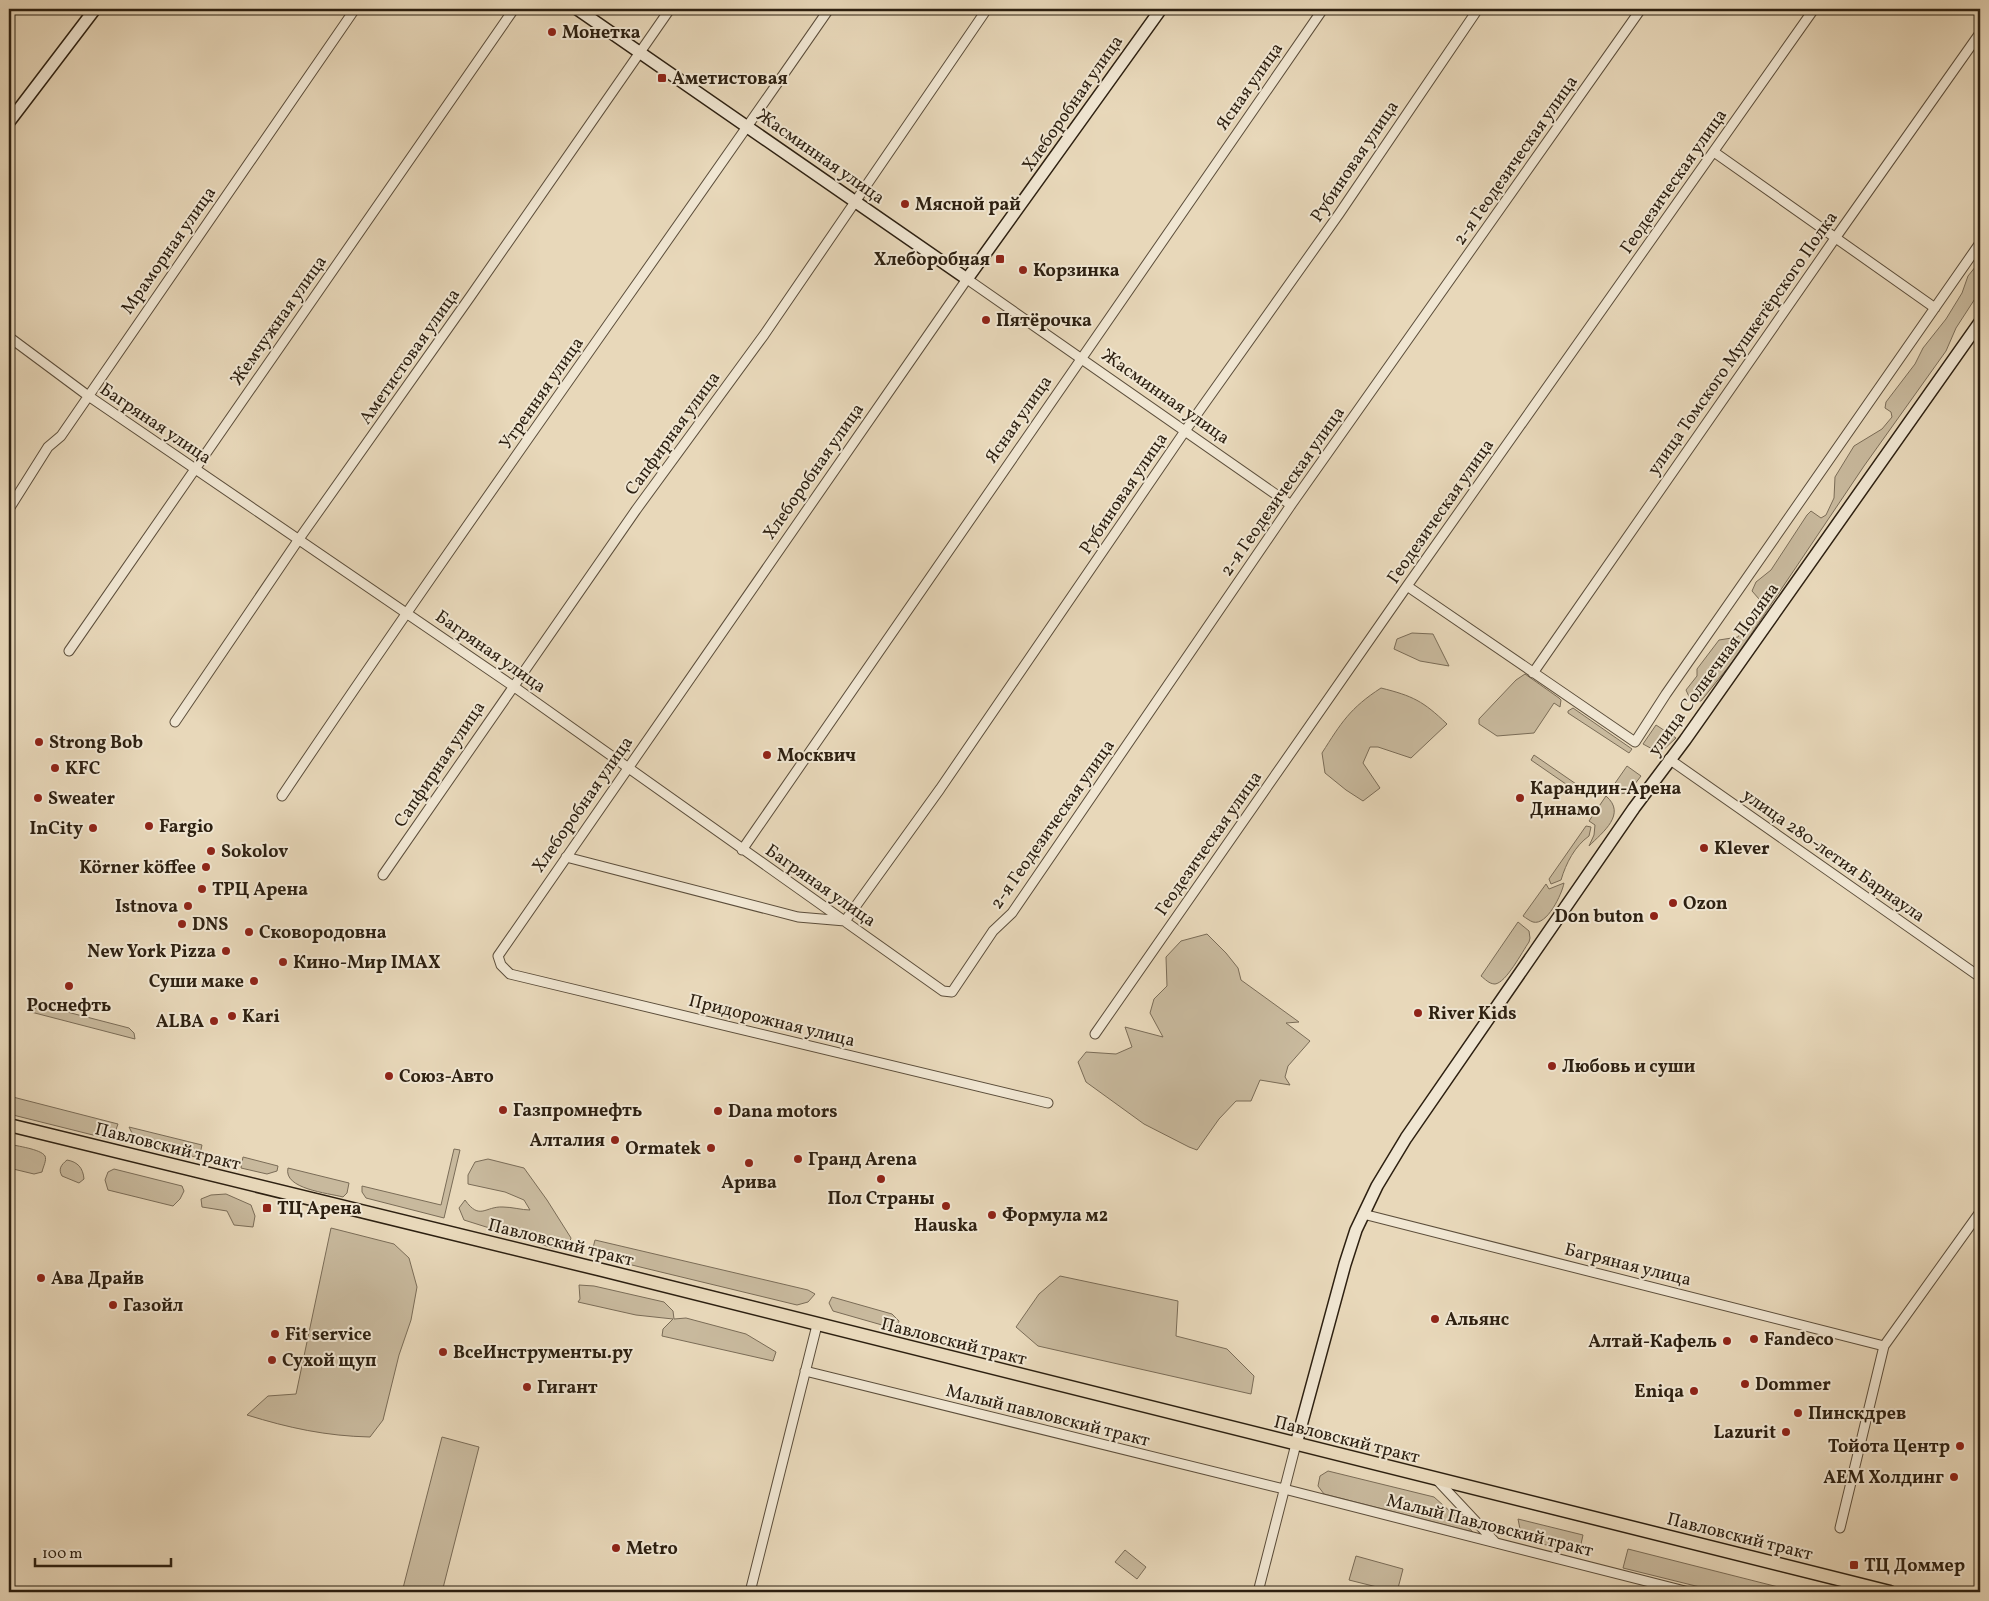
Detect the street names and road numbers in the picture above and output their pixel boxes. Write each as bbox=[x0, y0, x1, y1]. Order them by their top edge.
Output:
street label: Хлеборобная улица bbox=[1017, 31, 1130, 177]
street label: Ясная улица bbox=[1211, 38, 1290, 136]
street label: 2-я Геодезическая улица bbox=[1448, 71, 1584, 251]
street label: Рубиновая улица bbox=[1305, 96, 1405, 228]
street label: Жасминная улица bbox=[751, 104, 889, 211]
street label: Геодезическая улица bbox=[1615, 104, 1734, 259]
street label: Мраморная улица bbox=[116, 182, 223, 320]
street label: улица Томского Мушкетёрского Полка bbox=[1642, 207, 1844, 481]
street label: Жемчужная улица bbox=[225, 251, 334, 391]
street label: Аметистовая улица bbox=[354, 284, 467, 430]
street label: Утренняя улица bbox=[494, 333, 590, 455]
street label: Жасминная улица bbox=[1096, 344, 1234, 451]
street label: Сапфирная улица bbox=[620, 367, 727, 501]
street label: Ясная улица bbox=[980, 371, 1059, 469]
street label: Багряная улица bbox=[94, 378, 216, 471]
street label: Хлеборобная улица bbox=[758, 399, 871, 545]
street label: 2-я Геодезическая улица bbox=[1215, 402, 1351, 582]
street label: Рубиновая улица bbox=[1074, 428, 1174, 560]
street label: Геодезическая улица bbox=[1382, 434, 1501, 589]
street label: улица Солнечная Поляна bbox=[1643, 578, 1786, 762]
street label: Багряная улица bbox=[430, 605, 551, 700]
street label: Сапфирная улица bbox=[389, 697, 492, 833]
street label: Хлеборобная улица bbox=[527, 732, 640, 878]
street label: 2-я Геодезическая улица bbox=[985, 735, 1121, 915]
street label: Геодезическая улица bbox=[1150, 766, 1269, 921]
street label: улица 280-летия Барнаула bbox=[1737, 783, 1930, 929]
street label: Багряная улица bbox=[760, 839, 881, 934]
street label: Придорожная улица bbox=[686, 989, 858, 1054]
street label: Павловский тракт bbox=[92, 1117, 243, 1178]
street label: Павловский тракт bbox=[485, 1213, 636, 1274]
street label: Багряная улица bbox=[1562, 1238, 1694, 1293]
street label: Павловский тракт bbox=[878, 1312, 1029, 1373]
street label: Малый павловский тракт bbox=[943, 1379, 1152, 1454]
street label: Павловский тракт bbox=[1271, 1410, 1422, 1471]
street label: Малый Павловский тракт bbox=[1384, 1489, 1596, 1564]
street label: Павловский тракт bbox=[1664, 1507, 1815, 1568]

